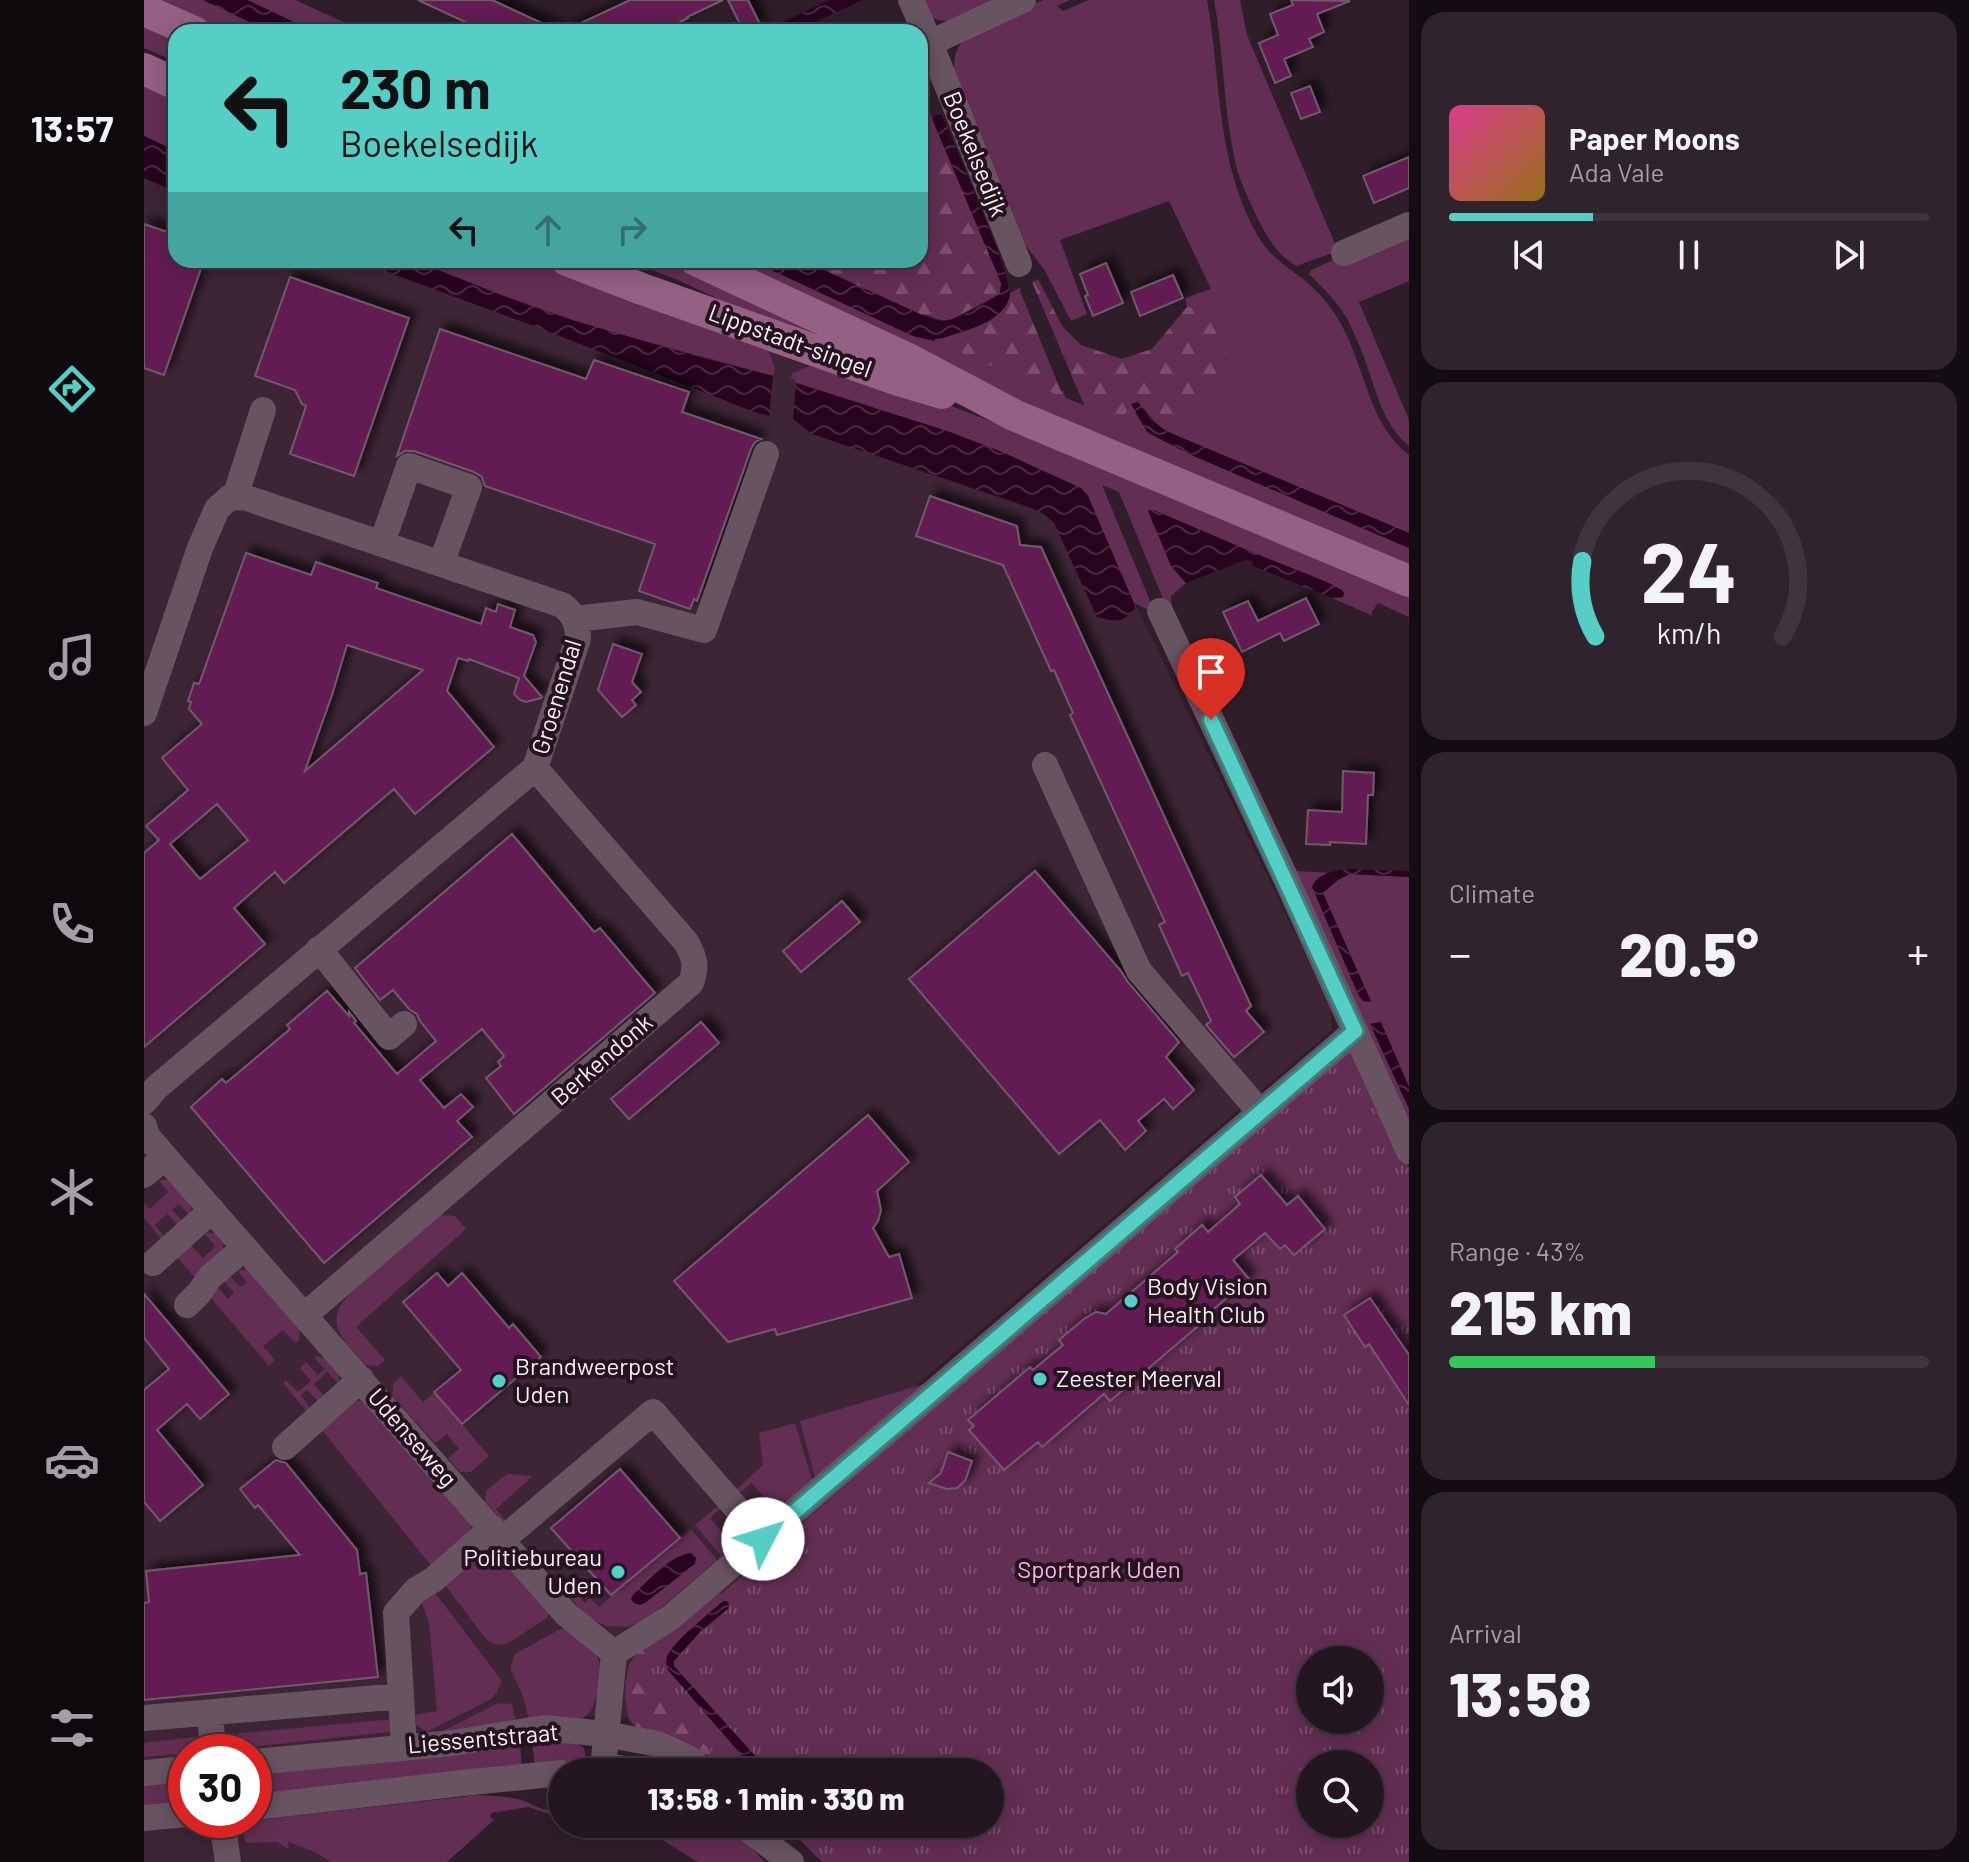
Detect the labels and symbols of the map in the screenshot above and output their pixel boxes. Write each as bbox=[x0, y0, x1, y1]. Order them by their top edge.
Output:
street label: Boekelsedijk bbox=[938, 87, 1015, 220]
street label: Lippstadt-singel bbox=[705, 297, 876, 383]
street label: Groenendal bbox=[524, 636, 587, 757]
pin bbox=[1177, 638, 1245, 720]
street label: Berkendonk bbox=[544, 1007, 658, 1111]
place label: Body Vision Health Club bbox=[1147, 1271, 1268, 1328]
marker: Body Vision Health Club bbox=[1122, 1292, 1140, 1310]
place label: Brandweerpost Uden bbox=[515, 1351, 675, 1408]
place label: Zeester Meerval bbox=[1056, 1363, 1222, 1392]
marker: Zeester Meerval bbox=[1031, 1370, 1049, 1388]
marker: Brandweerpost Uden bbox=[490, 1372, 508, 1390]
street label: Udenseweg bbox=[363, 1382, 464, 1492]
position arrow bbox=[721, 1497, 805, 1581]
place label: Politiebureau Uden bbox=[463, 1542, 602, 1599]
park label: Sportpark Uden bbox=[1017, 1554, 1181, 1583]
marker: Politiebureau Uden bbox=[609, 1563, 627, 1581]
street label: Liessentstraat bbox=[406, 1716, 560, 1759]
speed limit sign: 30 bbox=[168, 1734, 272, 1838]

